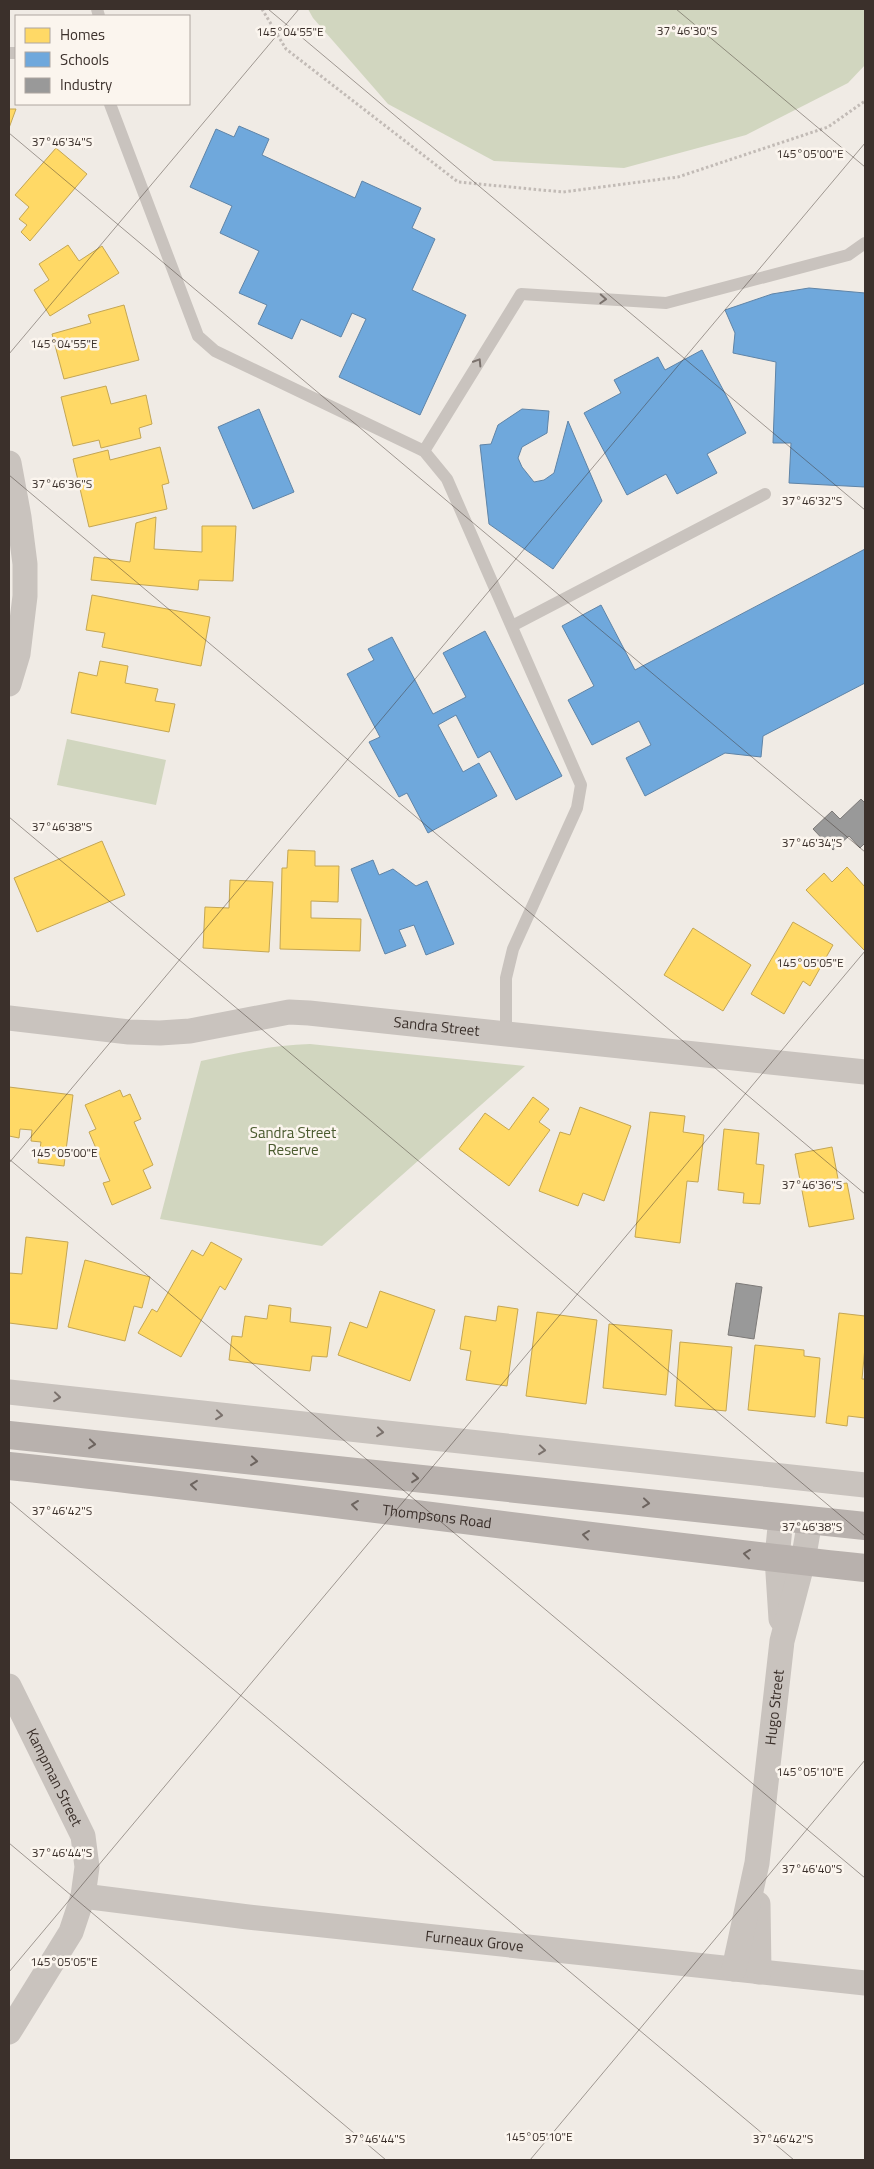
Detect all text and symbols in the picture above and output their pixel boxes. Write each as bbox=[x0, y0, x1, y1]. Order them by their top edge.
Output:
legend bbox=[15, 15, 190, 105]
text: 37°46'30"S bbox=[657, 21, 717, 40]
text: 145°04'55"E bbox=[256, 22, 324, 41]
text: Homes bbox=[60, 23, 105, 46]
text: Schools bbox=[60, 48, 109, 71]
text: Industry bbox=[60, 73, 112, 96]
text: 37°46'34"S bbox=[32, 132, 92, 151]
text: 145°05'00"E bbox=[776, 144, 844, 163]
one-way arrow bbox=[599, 294, 607, 305]
text: 145°04'55"E bbox=[30, 334, 98, 353]
one-way arrow bbox=[472, 359, 482, 368]
text: 37°46'36"S bbox=[32, 474, 92, 493]
text: 37°46'32"S bbox=[782, 491, 842, 510]
text: 37°46'38"S bbox=[32, 817, 92, 836]
text: 37°46'34"S bbox=[782, 833, 842, 852]
text: 145°05'05"E bbox=[776, 953, 844, 972]
street label: Sandra Street bbox=[392, 1010, 481, 1042]
park label: Sandra Street Reserve bbox=[250, 1121, 337, 1161]
text: 145°05'00"E bbox=[30, 1143, 98, 1162]
text: 37°46'36"S bbox=[782, 1175, 842, 1194]
one-way arrow bbox=[54, 1391, 62, 1402]
one-way arrow bbox=[215, 1409, 223, 1420]
one-way arrow bbox=[377, 1426, 385, 1437]
one-way arrow bbox=[88, 1438, 96, 1449]
one-way arrow bbox=[538, 1444, 546, 1455]
one-way arrow bbox=[250, 1455, 258, 1466]
one-way arrow bbox=[411, 1472, 419, 1483]
one-way arrow bbox=[190, 1480, 198, 1491]
one-way arrow bbox=[643, 1497, 651, 1508]
street label: Thompsons Road bbox=[381, 1498, 493, 1534]
one-way arrow bbox=[351, 1500, 359, 1511]
text: 37°46'42"S bbox=[32, 1501, 92, 1520]
text: 37°46'38"S bbox=[782, 1517, 842, 1536]
one-way arrow bbox=[582, 1530, 590, 1541]
one-way arrow bbox=[743, 1549, 751, 1560]
street label: Hugo Street bbox=[758, 1668, 790, 1746]
street label: Kampman Street bbox=[21, 1724, 89, 1831]
text: 145°05'10"E bbox=[776, 1762, 844, 1781]
text: 37°46'44"S bbox=[32, 1843, 92, 1862]
text: 37°46'40"S bbox=[782, 1859, 842, 1878]
street label: Furneaux Grove bbox=[424, 1924, 525, 1957]
text: 145°05'05"E bbox=[30, 1952, 98, 1971]
text: 145°05'10"E bbox=[505, 2127, 573, 2146]
text: 37°46'44"S bbox=[345, 2129, 405, 2148]
text: 37°46'42"S bbox=[753, 2129, 813, 2148]

